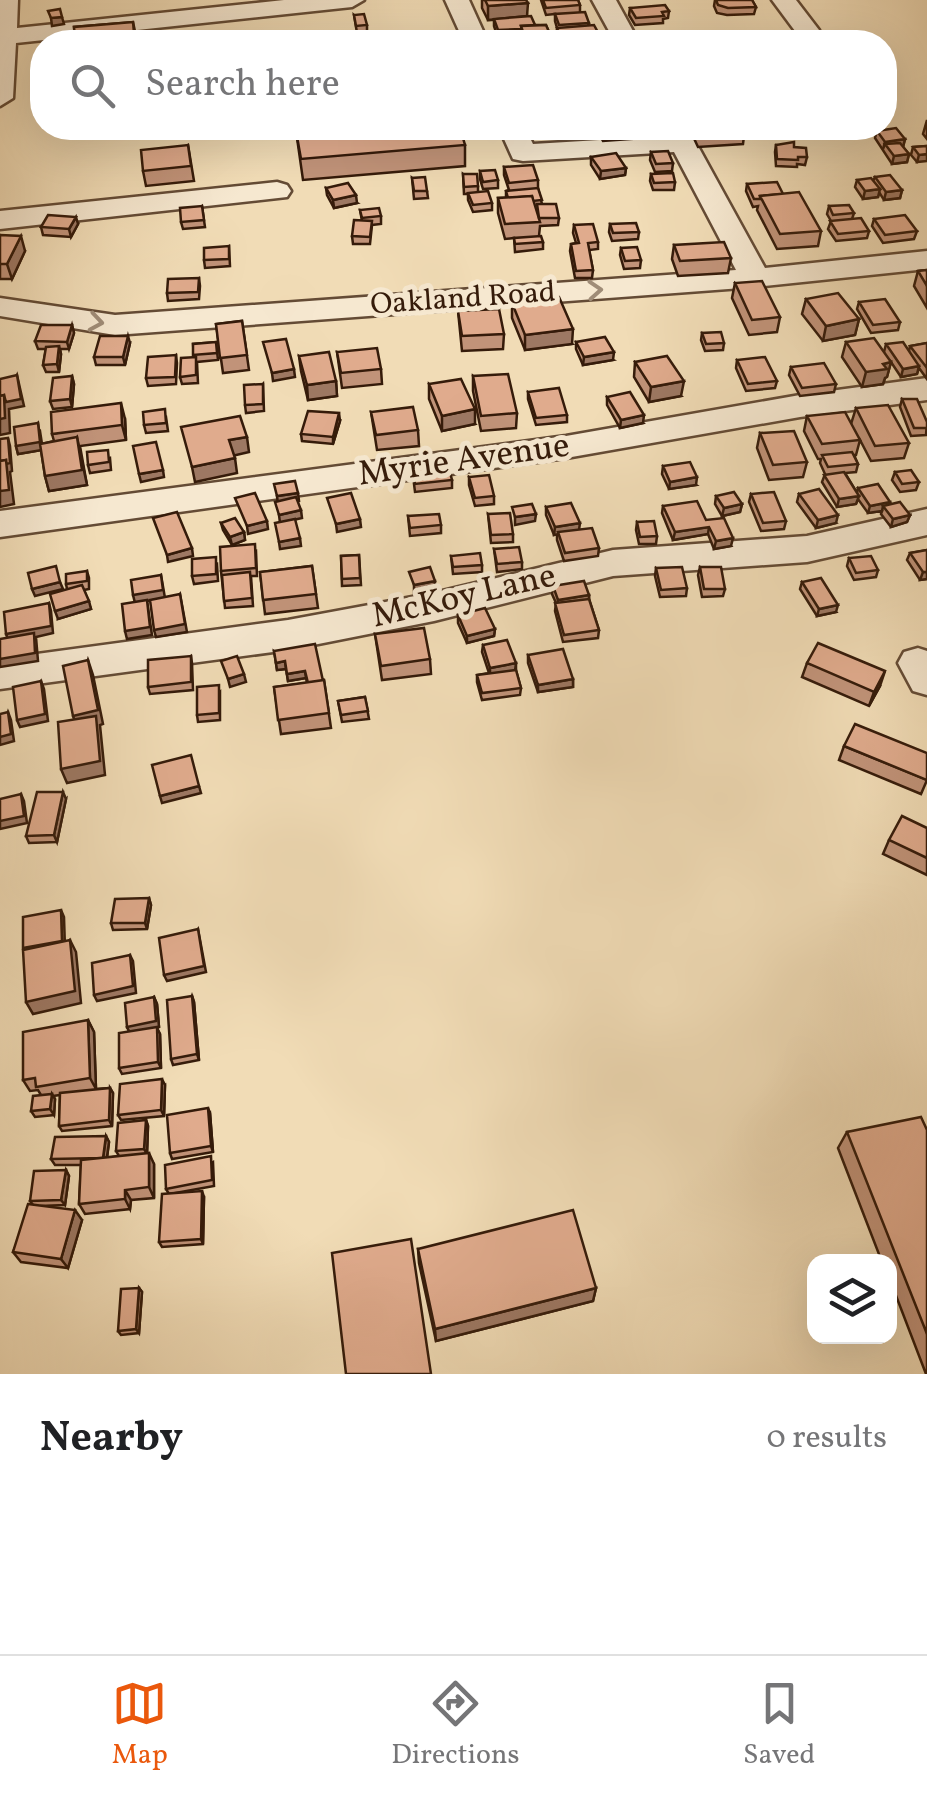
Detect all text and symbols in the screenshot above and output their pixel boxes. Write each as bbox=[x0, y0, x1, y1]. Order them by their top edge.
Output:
search box bbox=[30, 30, 897, 140]
icon: search bbox=[65, 58, 120, 113]
text: Search here bbox=[145, 59, 340, 112]
street label: Oakland Road bbox=[369, 272, 557, 326]
one-way arrow bbox=[587, 279, 603, 301]
one-way arrow bbox=[88, 311, 105, 332]
street label: Myrie Avenue bbox=[355, 422, 573, 500]
street label: McKoy Lane bbox=[367, 553, 561, 641]
map controls bbox=[807, 1254, 897, 1344]
button: layers bbox=[807, 1254, 897, 1344]
text: Nearby bbox=[40, 1410, 183, 1469]
text: 0 results bbox=[767, 1417, 887, 1461]
tab: Map bbox=[112, 1676, 168, 1775]
tab: Directions bbox=[391, 1676, 520, 1775]
tab: Saved bbox=[743, 1676, 815, 1775]

